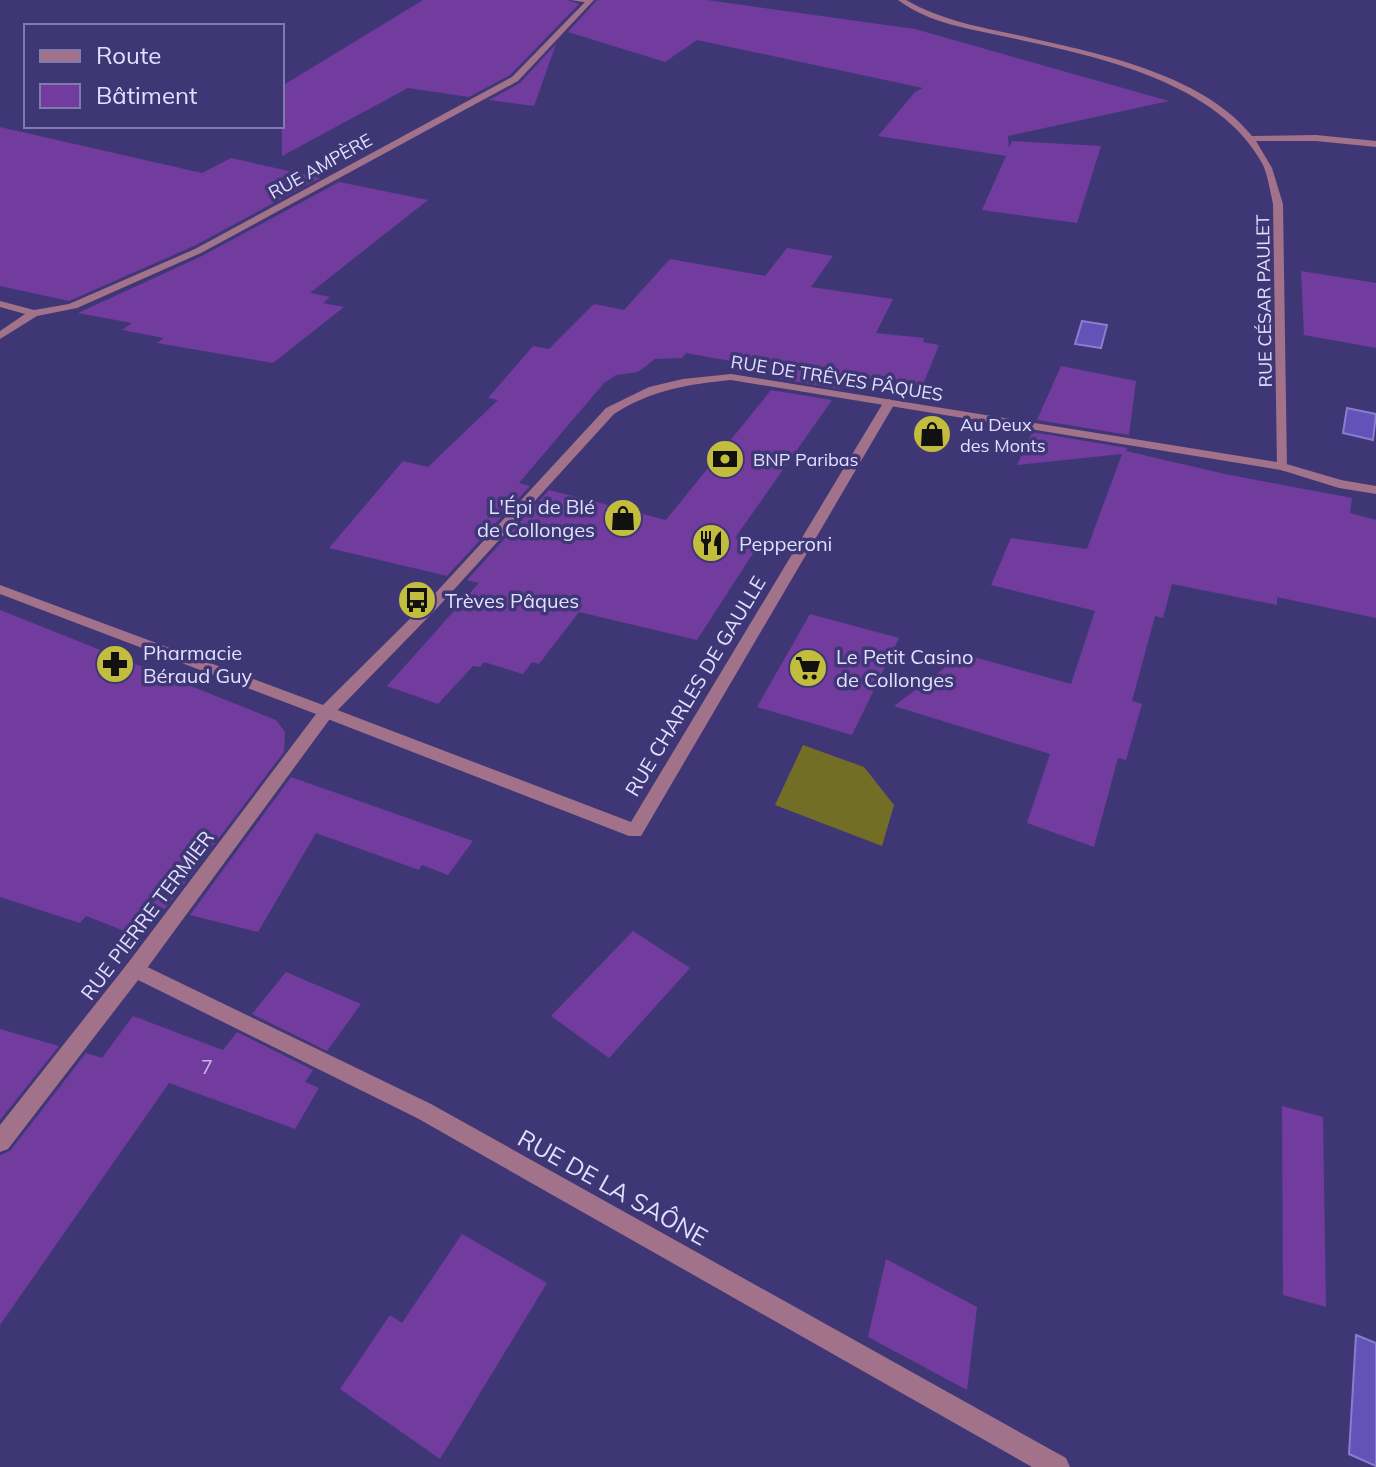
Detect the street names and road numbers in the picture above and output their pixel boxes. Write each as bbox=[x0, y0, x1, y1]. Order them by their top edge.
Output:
street label: RUE AMPÈRE bbox=[264, 128, 376, 204]
street label: RUE CÉSAR PAULET bbox=[1251, 214, 1277, 388]
street label: RUE DE TRÊVES PÂQUES bbox=[729, 350, 945, 406]
street label: RUE CHARLES DE GAULLE bbox=[619, 571, 771, 801]
street label: RUE PIERRE TERMIER bbox=[75, 825, 219, 1005]
street label: RUE DE LA SAÔNE bbox=[513, 1122, 713, 1252]

